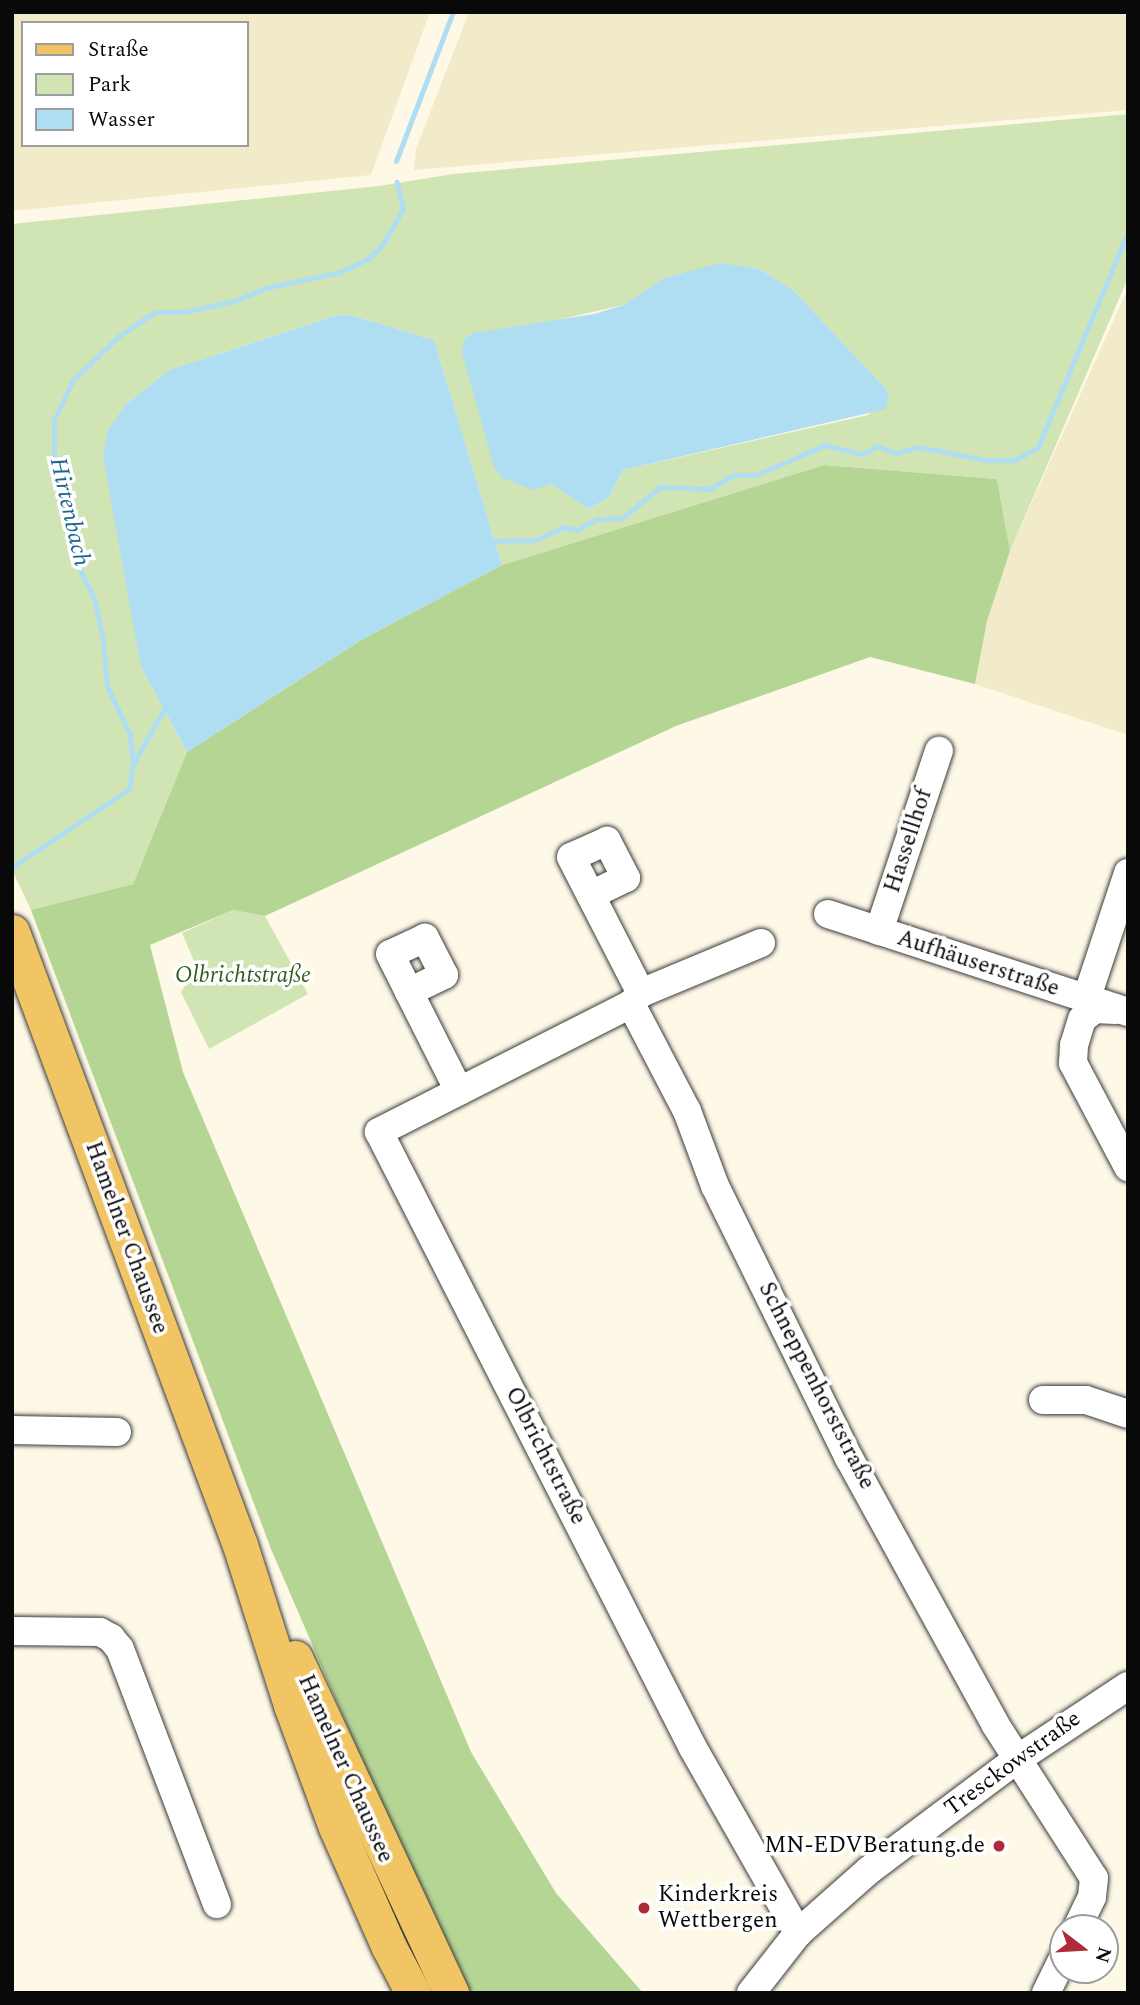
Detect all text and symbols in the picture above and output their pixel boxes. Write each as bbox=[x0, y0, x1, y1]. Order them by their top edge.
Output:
legend bbox=[21, 21, 248, 147]
text: Straße bbox=[88, 34, 149, 66]
text: Park bbox=[88, 69, 131, 101]
text: Wasser bbox=[88, 104, 155, 136]
water label: Hirtenbach bbox=[43, 455, 95, 569]
street label: Hassellhof bbox=[879, 785, 939, 897]
street label: Aufhäuserstraße bbox=[893, 925, 1063, 1003]
park label: Olbrichtstraße bbox=[175, 962, 311, 990]
street label: Hamelner Chaussee bbox=[78, 1138, 174, 1338]
street label: Schneppenhorststraße bbox=[752, 1278, 880, 1494]
street label: Olbrichtstraße bbox=[498, 1383, 592, 1529]
street label: Hamelner Chaussee bbox=[291, 1671, 399, 1867]
street label: Tresckowstraße bbox=[939, 1705, 1087, 1823]
place label: MN-EDVBeratung.de bbox=[764, 1832, 985, 1860]
marker: MN-EDVBeratung.de bbox=[991, 1838, 1007, 1854]
place label: Kinderkreis Wettbergen bbox=[658, 1881, 778, 1935]
marker: Kinderkreis Wettbergen bbox=[636, 1900, 652, 1916]
north arrow bbox=[1049, 1914, 1119, 1984]
text: N bbox=[1087, 1943, 1119, 1966]

